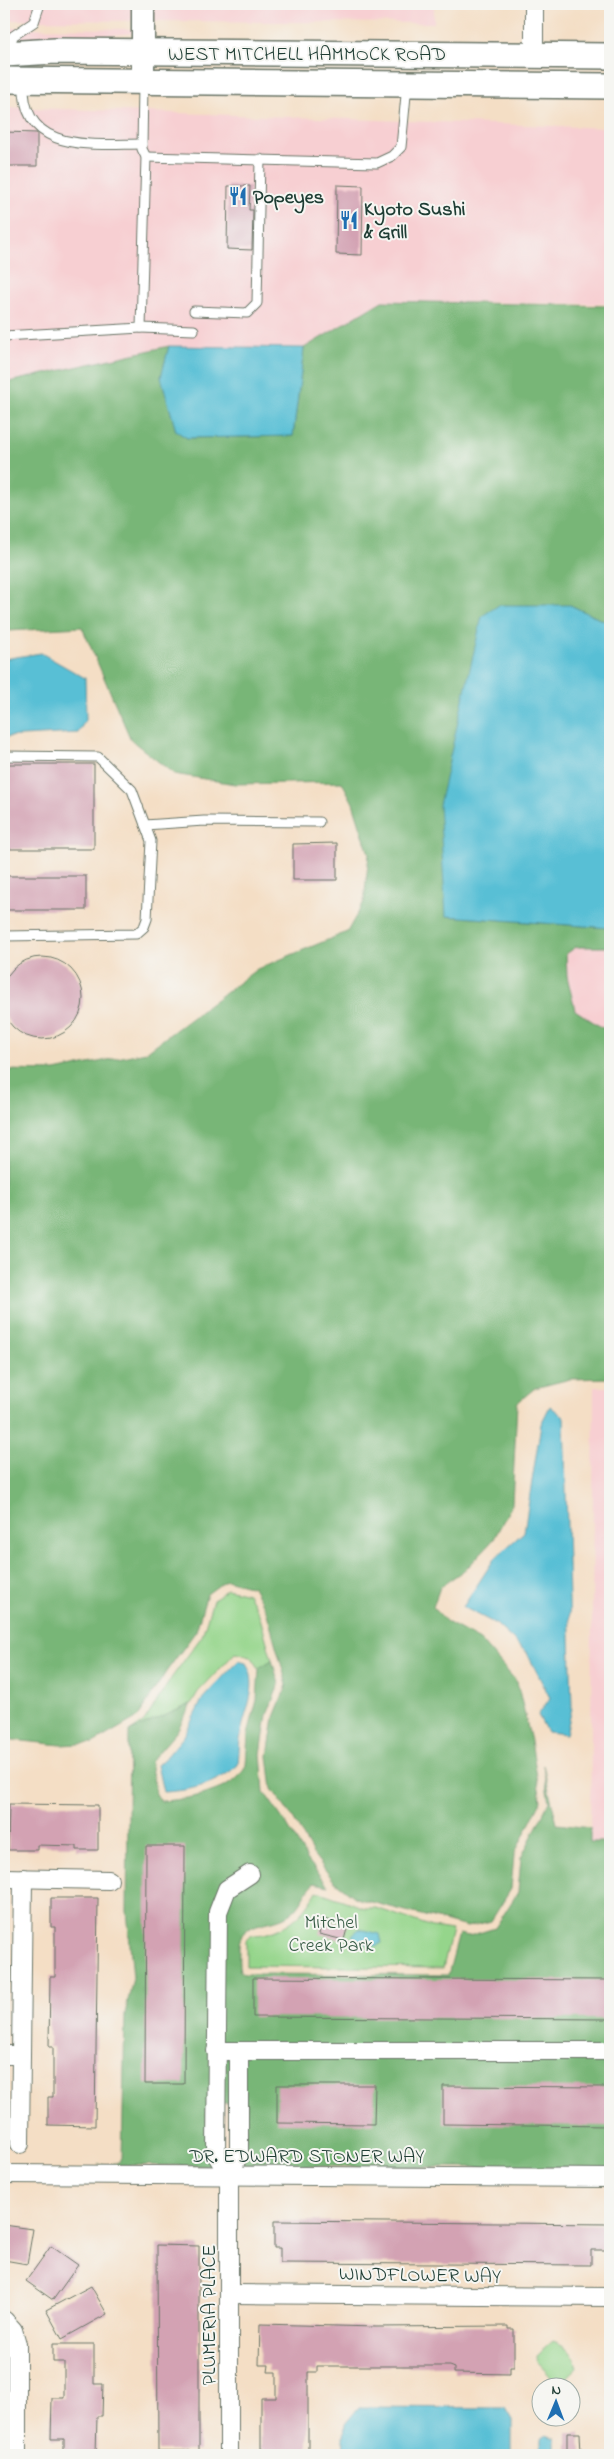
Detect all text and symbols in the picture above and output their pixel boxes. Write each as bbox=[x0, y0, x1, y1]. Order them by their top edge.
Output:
street label: WEST MITCHELL HAMMOCK ROAD bbox=[168, 41, 446, 70]
place label: Popeyes bbox=[253, 184, 324, 214]
restaurant icon: Popeyes bbox=[227, 185, 249, 207]
place label: Kyoto Sushi & Grill bbox=[363, 196, 466, 248]
restaurant icon: Kyoto Sushi & Grill bbox=[338, 209, 360, 231]
park label: Mitchel Creek Park bbox=[289, 1909, 374, 1961]
street label: DR. EDWARD STONER WAY bbox=[188, 2143, 425, 2172]
street label: PLUMERIA PLACE bbox=[196, 2245, 225, 2385]
street label: WINDFLOWER WAY bbox=[339, 2261, 501, 2292]
north arrow bbox=[532, 2376, 582, 2426]
text: N bbox=[551, 2380, 561, 2401]

